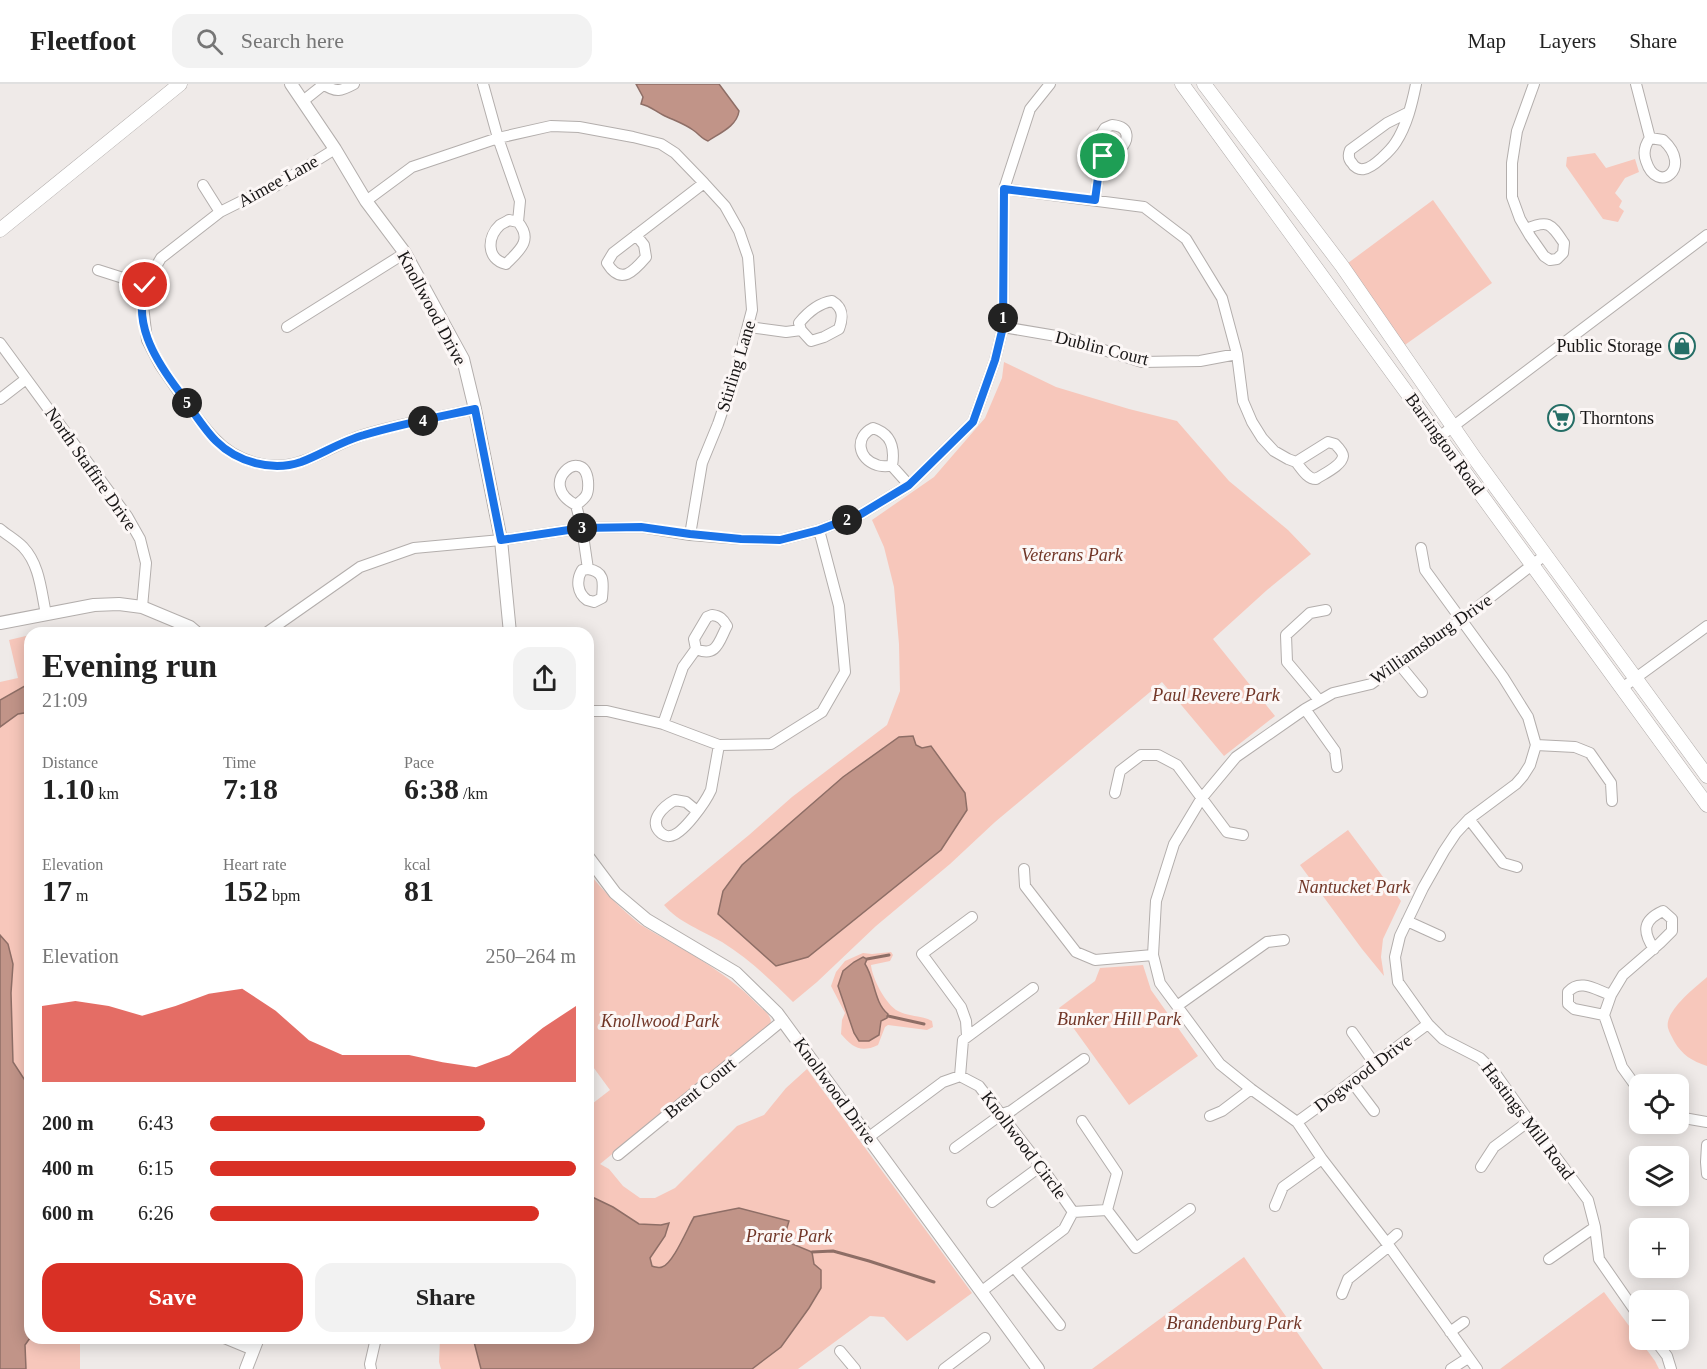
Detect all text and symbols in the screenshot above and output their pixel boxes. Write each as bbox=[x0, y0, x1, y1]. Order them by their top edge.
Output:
search box bbox=[172, 14, 592, 68]
text: Fleetfoot bbox=[30, 25, 136, 56]
icon: search bbox=[193, 25, 226, 58]
text: Search here bbox=[241, 28, 344, 53]
text: Map bbox=[1468, 29, 1506, 53]
text: Layers bbox=[1539, 29, 1596, 53]
text: Share bbox=[1629, 29, 1677, 53]
pin bbox=[1077, 130, 1128, 181]
icon: arrive bbox=[1086, 139, 1119, 172]
street label: Aimee Lane bbox=[234, 151, 322, 211]
street label: Knollwood Drive bbox=[393, 247, 471, 369]
pin bbox=[119, 259, 170, 310]
icon: check bbox=[128, 268, 161, 301]
pin: 1 bbox=[988, 303, 1018, 333]
text: 1 bbox=[999, 309, 1007, 326]
street label: Stirling Lane bbox=[713, 318, 759, 414]
street label: Dublin Court bbox=[1053, 327, 1151, 369]
shop icon: Public Storage bbox=[1667, 331, 1697, 361]
place label: Public Storage bbox=[1557, 336, 1662, 356]
pin: 5 bbox=[172, 388, 202, 418]
street label: Barrington Road bbox=[1402, 389, 1488, 499]
text: 5 bbox=[183, 394, 191, 411]
supermarket icon: Thorntons bbox=[1546, 403, 1576, 433]
street label: North Staffire Drive bbox=[41, 404, 141, 534]
pin: 4 bbox=[408, 406, 438, 436]
place label: Thorntons bbox=[1580, 408, 1654, 428]
text: 4 bbox=[419, 412, 427, 429]
pin: 2 bbox=[832, 505, 862, 535]
text: 2 bbox=[843, 511, 851, 528]
pin: 3 bbox=[567, 513, 597, 543]
text: 3 bbox=[578, 519, 586, 536]
park label: Veterans Park bbox=[1021, 545, 1124, 565]
street label: Williamsburg Drive bbox=[1367, 590, 1495, 688]
button: share bbox=[513, 647, 576, 710]
text: Evening run bbox=[42, 648, 217, 684]
park label: Paul Revere Park bbox=[1151, 685, 1281, 705]
text: 21:09 bbox=[42, 689, 88, 711]
text: Distance bbox=[42, 754, 98, 771]
text: Time bbox=[223, 754, 256, 771]
text: Pace bbox=[404, 754, 434, 771]
text: 1.10 bbox=[42, 772, 95, 805]
text: 7:18 bbox=[223, 772, 278, 805]
text: 6:38 bbox=[404, 772, 459, 805]
text: km bbox=[95, 785, 119, 802]
text: /km bbox=[459, 785, 488, 802]
text: Elevation bbox=[42, 856, 103, 873]
text: Heart rate bbox=[223, 856, 287, 873]
text: kcal bbox=[404, 856, 431, 873]
text: 17 bbox=[42, 874, 72, 907]
text: 152 bbox=[223, 874, 268, 907]
text: 81 bbox=[404, 874, 434, 907]
park label: Nantucket Park bbox=[1297, 877, 1411, 897]
text: m bbox=[72, 887, 88, 904]
text: bpm bbox=[268, 887, 300, 904]
text: Elevation bbox=[42, 945, 119, 967]
text: 250–264 m bbox=[485, 945, 576, 967]
park label: Bunker Hill Park bbox=[1057, 1009, 1182, 1029]
park label: Knollwood Park bbox=[600, 1011, 720, 1031]
street label: Dogwood Drive bbox=[1310, 1030, 1416, 1116]
street label: Knollwood Drive bbox=[790, 1034, 880, 1148]
street label: Brent Court bbox=[660, 1053, 740, 1123]
street label: Hastings Mill Road bbox=[1478, 1059, 1578, 1183]
map controls bbox=[1629, 1074, 1689, 1350]
button: locate bbox=[1629, 1074, 1689, 1134]
street label: Knollwood Circle bbox=[977, 1087, 1071, 1203]
text: 200 m bbox=[42, 1112, 94, 1134]
text: 6:43 bbox=[138, 1112, 174, 1134]
button: layers bbox=[1629, 1146, 1689, 1206]
text: 400 m bbox=[42, 1157, 94, 1179]
text: 6:15 bbox=[138, 1157, 174, 1179]
text: 600 m bbox=[42, 1202, 94, 1224]
text: 6:26 bbox=[138, 1202, 174, 1224]
button: + bbox=[1629, 1218, 1689, 1278]
park label: Prarie Park bbox=[745, 1226, 833, 1246]
button: Save bbox=[42, 1263, 303, 1332]
button: Share bbox=[315, 1263, 576, 1332]
button: − bbox=[1629, 1290, 1689, 1350]
park label: Brandenburg Park bbox=[1167, 1313, 1302, 1333]

